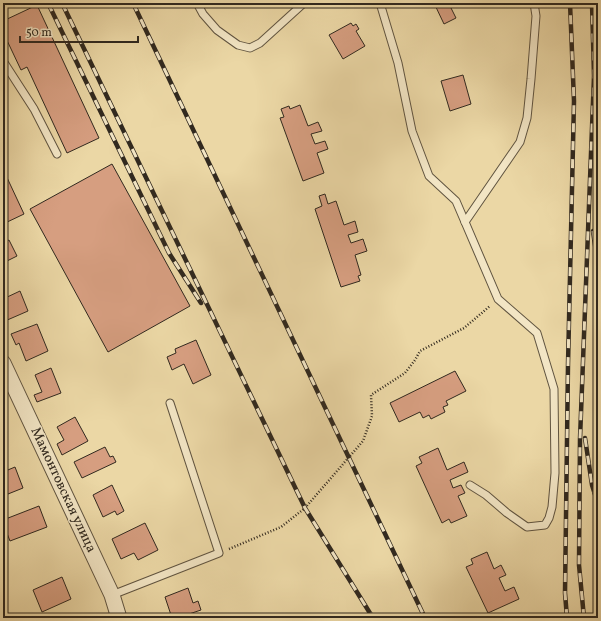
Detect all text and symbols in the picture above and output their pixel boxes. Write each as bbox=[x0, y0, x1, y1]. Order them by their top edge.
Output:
scale bar bbox=[20, 18, 138, 44]
text: 50 m bbox=[26, 25, 52, 41]
street label: Мамонтовская улица bbox=[26, 424, 100, 556]

